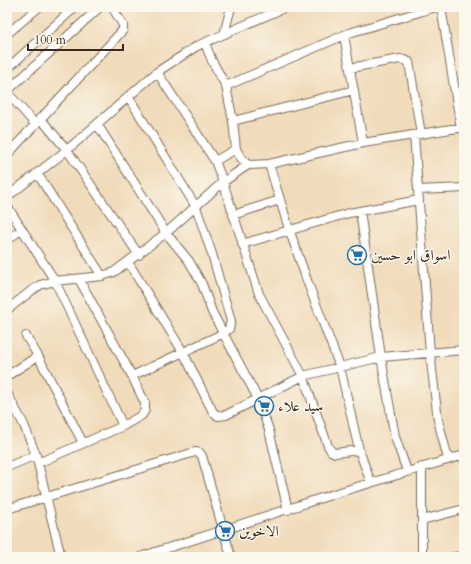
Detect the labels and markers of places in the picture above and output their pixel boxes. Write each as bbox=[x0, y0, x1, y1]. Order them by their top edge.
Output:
supermarket icon: اسواق ابو حسين bbox=[346, 244, 368, 266]
place label: اسواق ابو حسين bbox=[371, 245, 451, 265]
supermarket icon: سيد علاء bbox=[253, 395, 275, 417]
place label: سيد علاء bbox=[278, 396, 323, 416]
supermarket icon: الاخوين bbox=[214, 520, 236, 542]
place label: الاخوين bbox=[239, 521, 279, 541]

